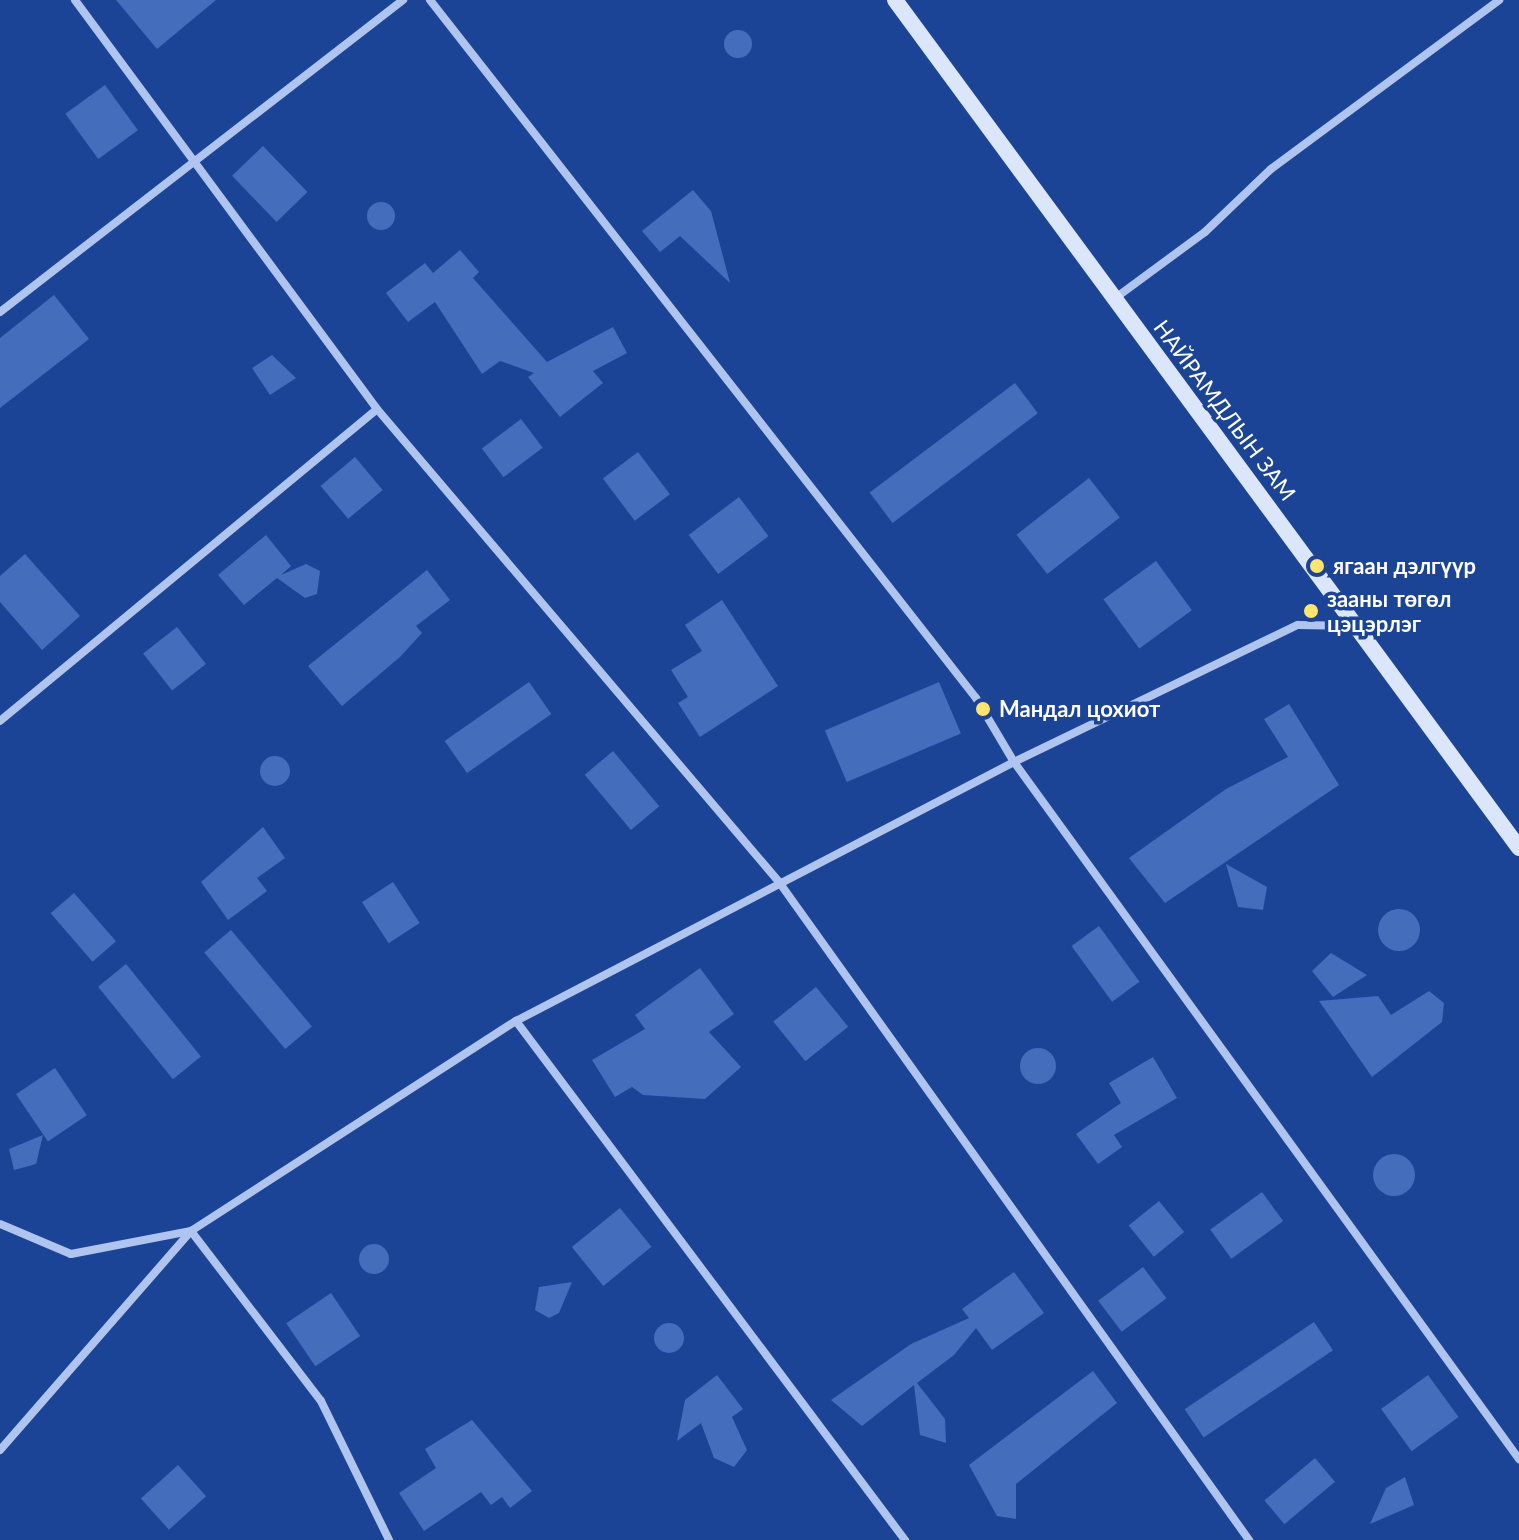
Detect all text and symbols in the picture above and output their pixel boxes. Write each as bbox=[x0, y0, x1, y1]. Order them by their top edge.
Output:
street label: НАЙРАМДЛЫН ЗАМ bbox=[1149, 315, 1301, 505]
place label: ягаан дэлгүүр bbox=[1333, 553, 1476, 579]
marker: ягаан дэлгүүр bbox=[1308, 557, 1326, 575]
place label: зааны төгөл цэцэрлэг bbox=[1327, 585, 1451, 636]
marker: зааны төгөл цэцэрлэг bbox=[1302, 602, 1320, 620]
place label: Мандал цохиот bbox=[999, 696, 1160, 722]
marker: Мандал цохиот bbox=[974, 700, 992, 718]

